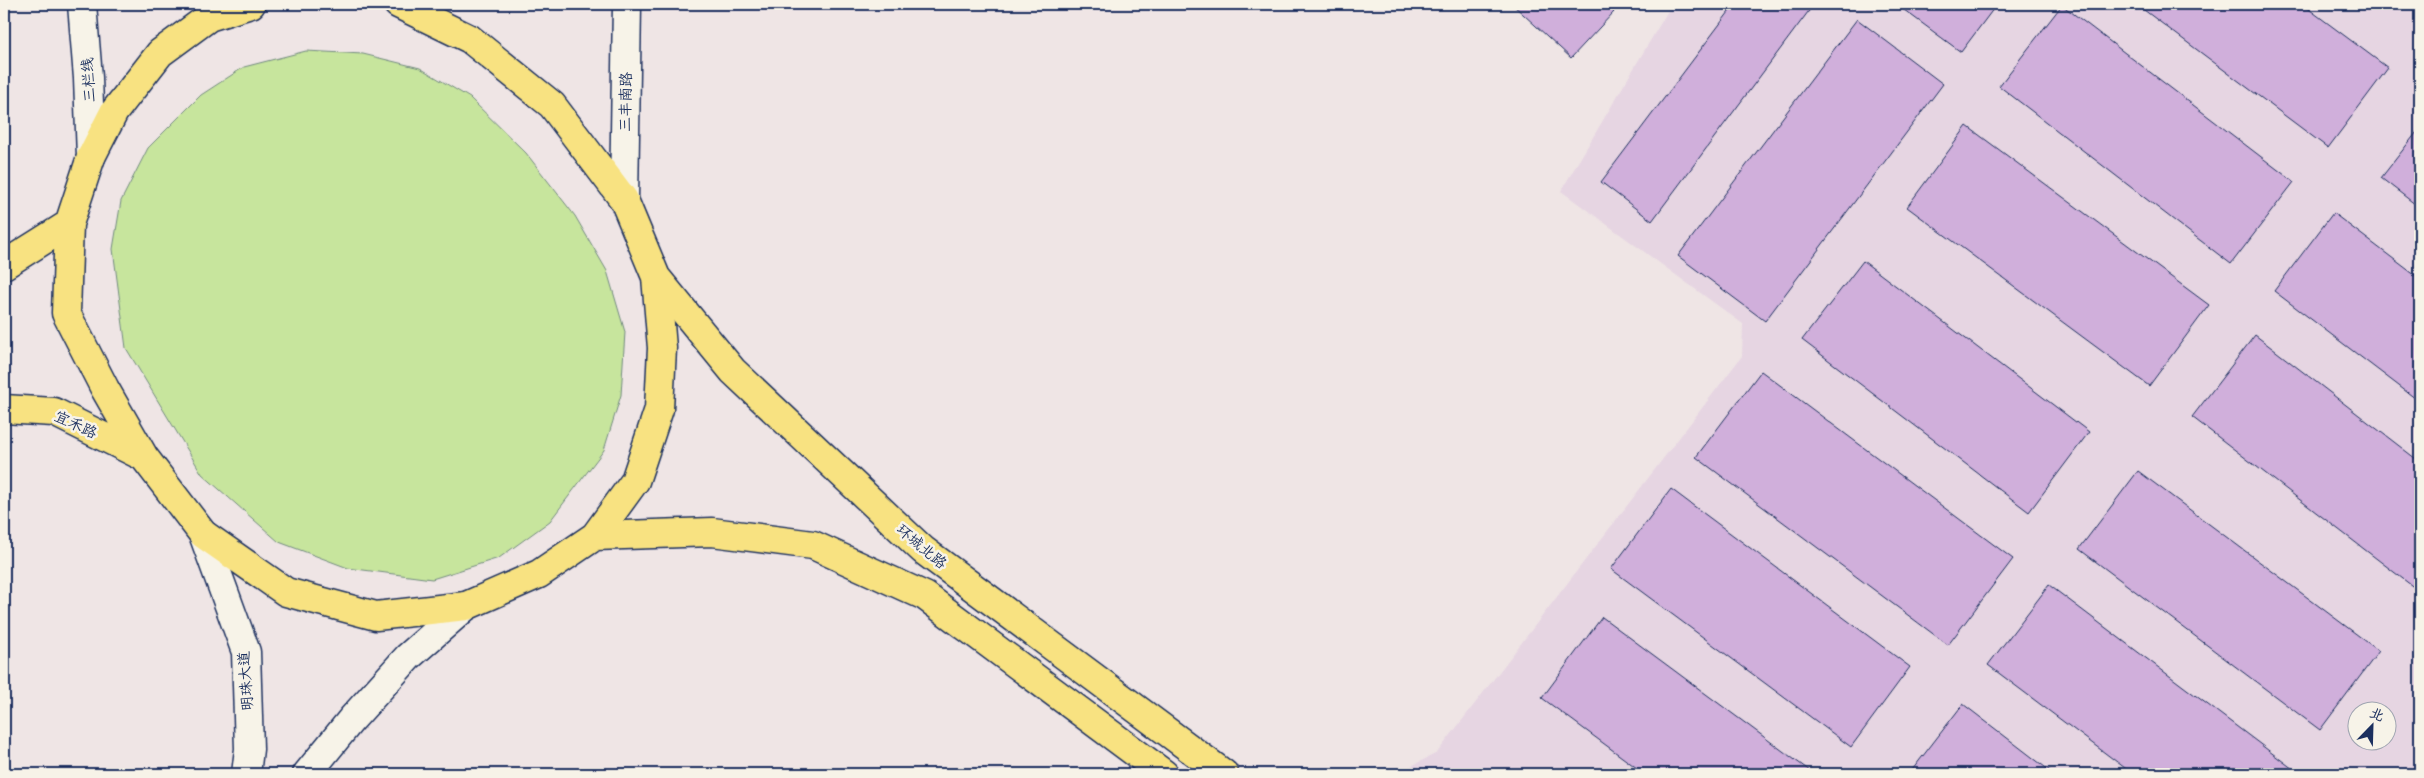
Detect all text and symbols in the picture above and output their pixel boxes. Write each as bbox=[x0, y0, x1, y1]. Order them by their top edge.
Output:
street label: 三栏线 bbox=[77, 57, 99, 103]
street label: 三丰南路 bbox=[615, 72, 635, 132]
street label: 宜禾路 bbox=[52, 406, 100, 442]
street label: 环城北路 bbox=[893, 519, 951, 573]
street label: 明珠大道 bbox=[233, 650, 257, 712]
north arrow bbox=[2346, 700, 2396, 750]
text: 北 bbox=[2367, 703, 2387, 725]

